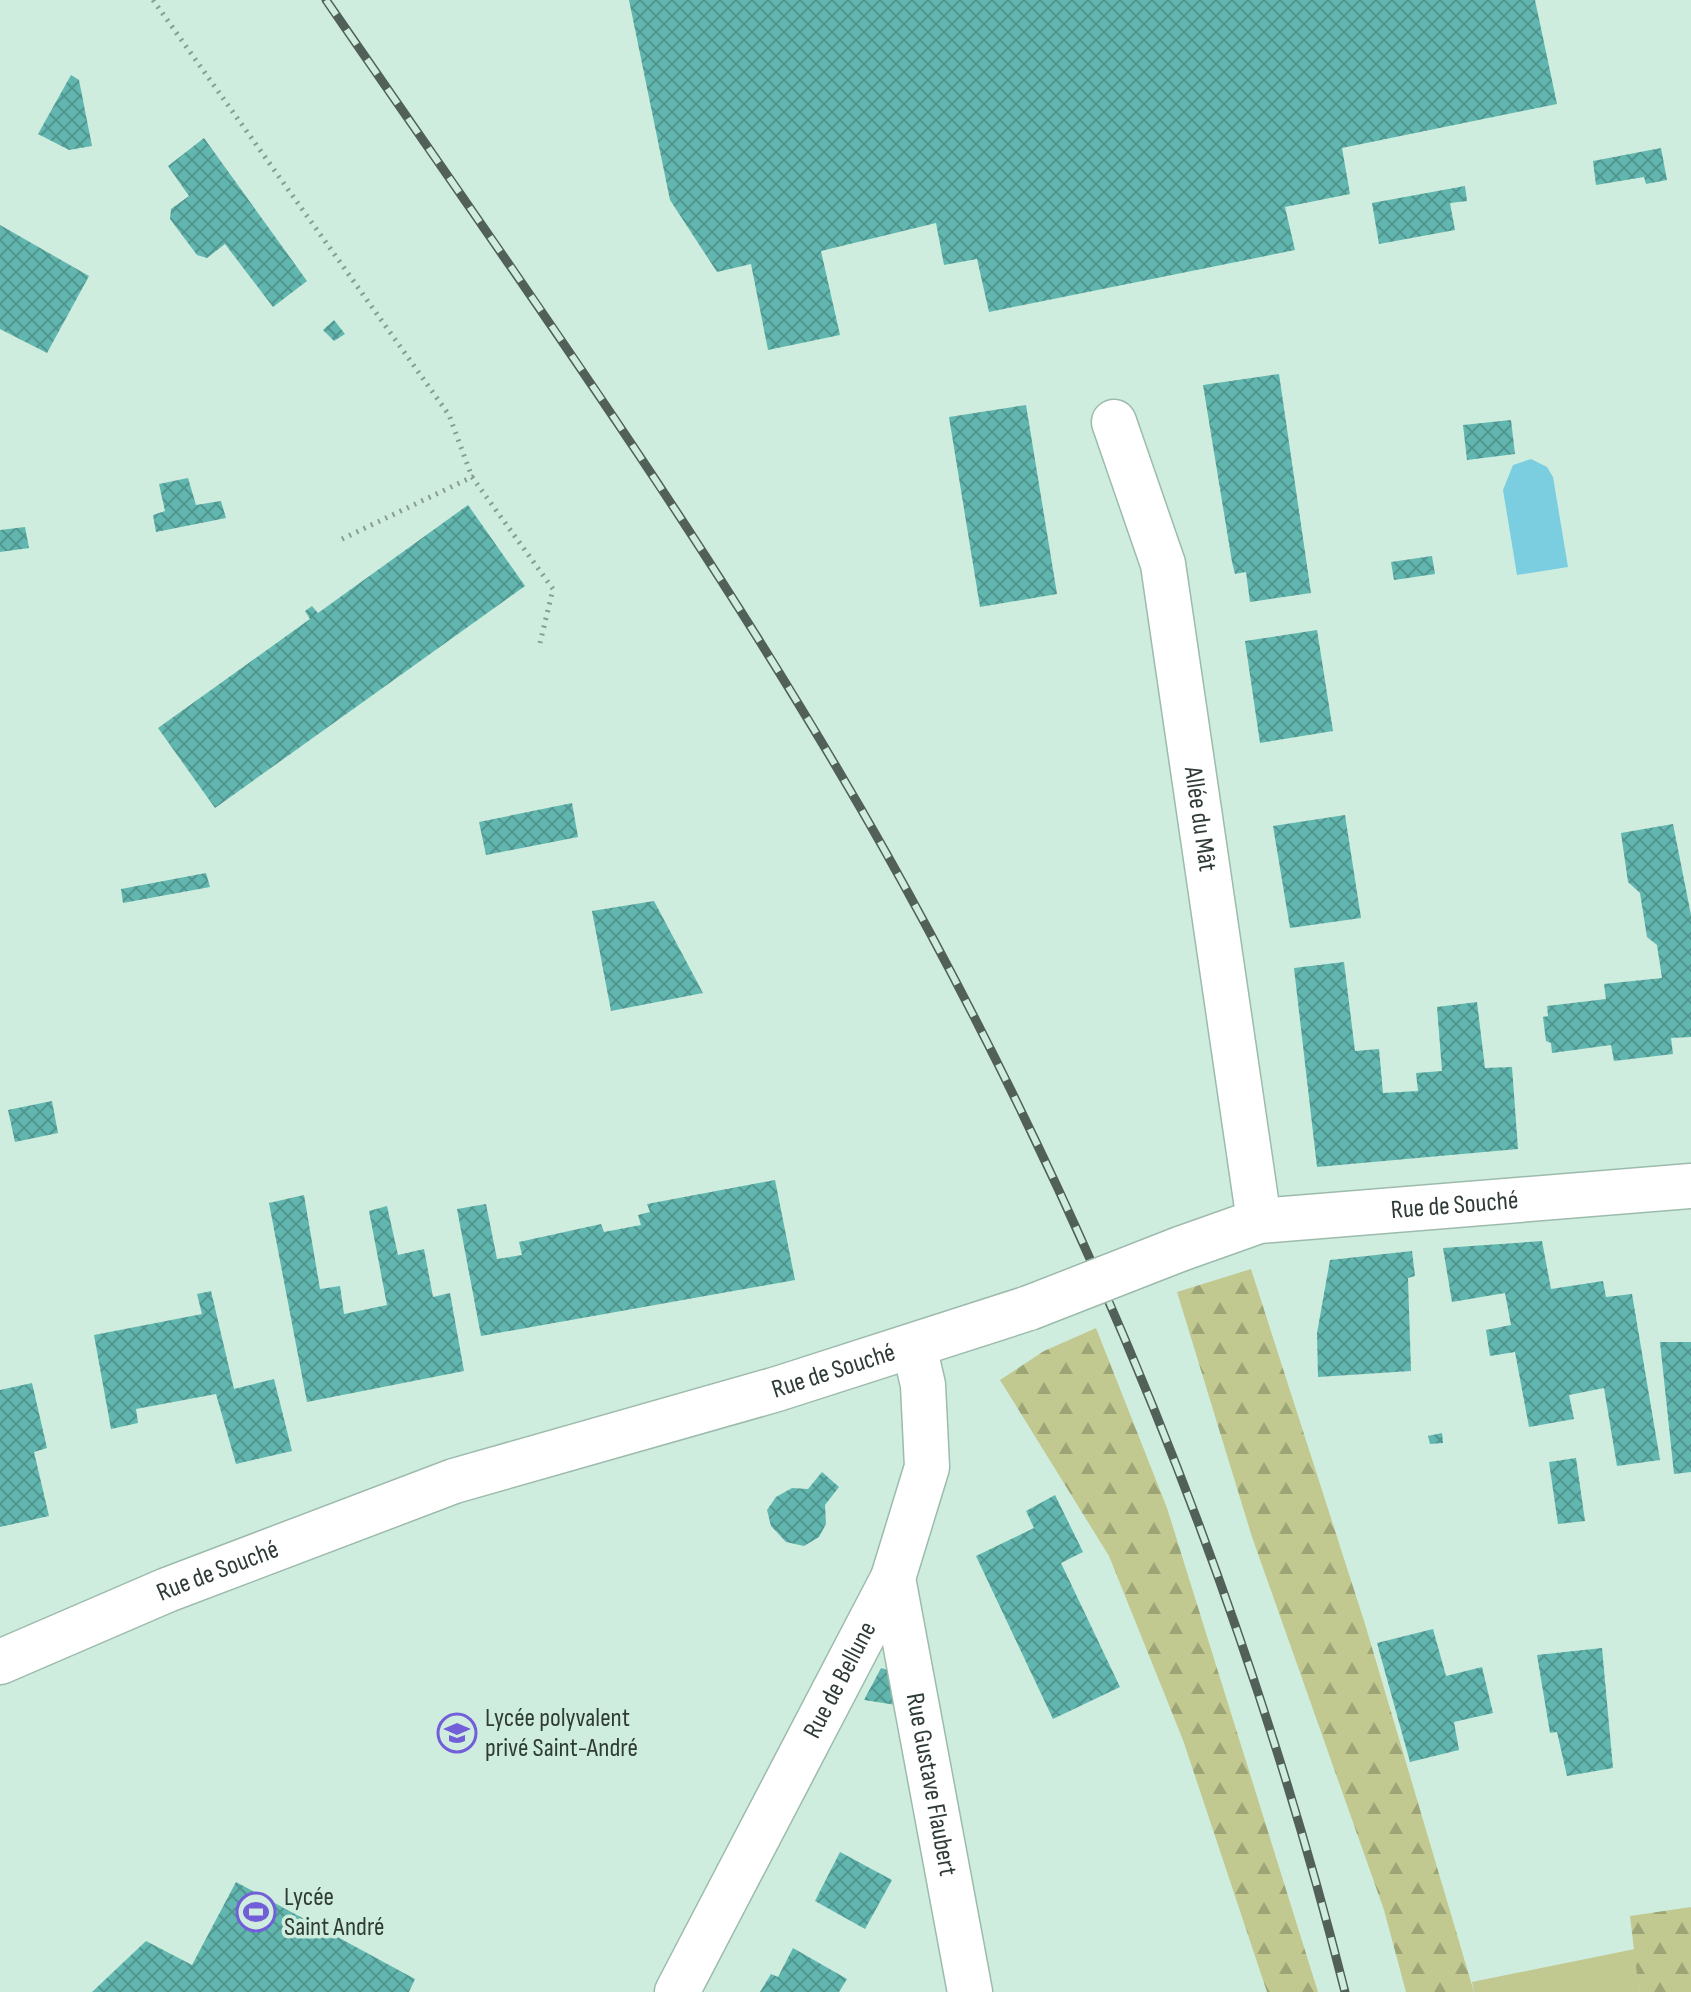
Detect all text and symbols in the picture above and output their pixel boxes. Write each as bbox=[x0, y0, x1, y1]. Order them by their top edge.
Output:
street label: Allée du Mât bbox=[1177, 764, 1223, 874]
street label: Rue de Souché bbox=[1390, 1185, 1519, 1226]
street label: Rue de Souché bbox=[768, 1337, 899, 1405]
street label: Rue de Souché bbox=[152, 1534, 283, 1608]
street label: Rue de Bellune bbox=[797, 1616, 883, 1743]
street label: Rue Gustave Flaubert bbox=[899, 1690, 964, 1879]
place label: Lycée polyvalent privé Saint-André bbox=[485, 1703, 638, 1764]
school or university icon: Lycée polyvalent privé Saint-André bbox=[436, 1712, 478, 1754]
place label: Lycée Saint André bbox=[284, 1882, 384, 1943]
sports icon: Lycée Saint André bbox=[235, 1891, 277, 1933]

